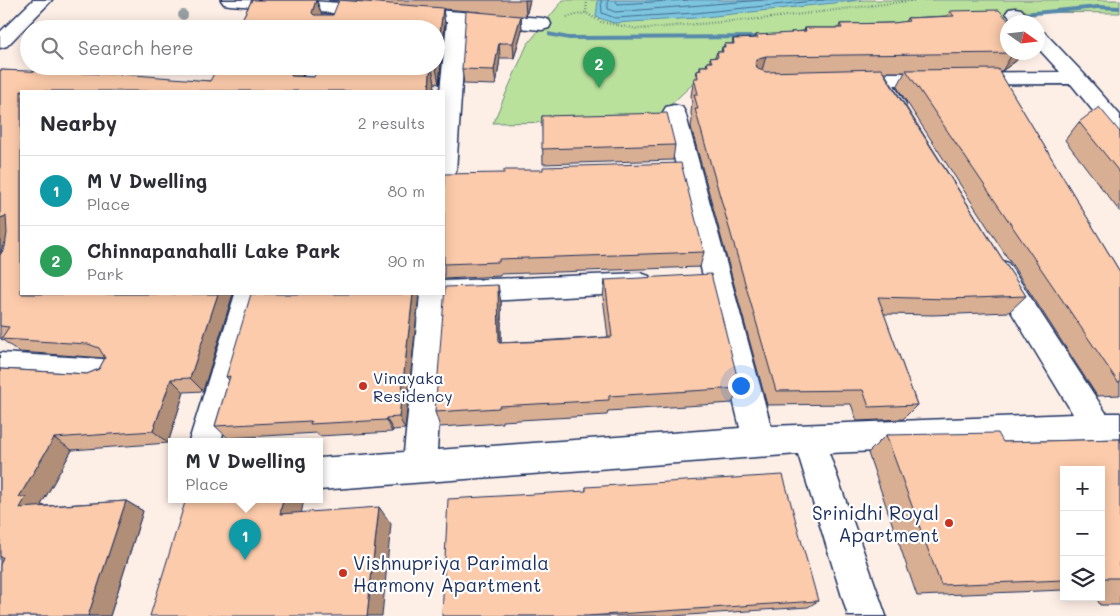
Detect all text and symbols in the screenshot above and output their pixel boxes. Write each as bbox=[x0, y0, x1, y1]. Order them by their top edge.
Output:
north arrow bbox=[1000, 15, 1045, 60]
search box bbox=[20, 20, 445, 75]
icon: search bbox=[38, 34, 66, 62]
text: Search here bbox=[78, 35, 194, 60]
pin: 2 bbox=[583, 47, 615, 88]
text: Nearby bbox=[40, 109, 117, 136]
text: 2 results bbox=[358, 112, 425, 133]
text: M V Dwelling bbox=[87, 168, 207, 193]
text: 1 bbox=[52, 180, 60, 201]
text: 80 m bbox=[388, 180, 425, 201]
text: Place bbox=[87, 193, 130, 214]
text: Chinnapanahalli Lake Park bbox=[87, 238, 340, 263]
text: 2 bbox=[52, 250, 60, 271]
text: 90 m bbox=[388, 250, 425, 271]
text: Park bbox=[87, 263, 123, 284]
place label: Vinayaka Residency bbox=[373, 367, 453, 406]
your location bbox=[728, 373, 754, 399]
marker: Vinayaka Residency bbox=[357, 380, 369, 392]
popup bbox=[168, 438, 323, 503]
text: M V Dwelling bbox=[185, 448, 306, 473]
map controls bbox=[1060, 466, 1105, 601]
button: + bbox=[1060, 466, 1105, 511]
text: Place bbox=[185, 473, 229, 494]
place label: Srinidhi Royal Apartment bbox=[812, 500, 939, 547]
button: − bbox=[1060, 511, 1105, 556]
marker: Srinidhi Royal Apartment bbox=[943, 517, 955, 529]
pin: 1 bbox=[229, 519, 261, 560]
place label: Vishnupriya Parimala Harmony Apartment bbox=[353, 550, 549, 597]
button: layers bbox=[1060, 556, 1105, 601]
marker: Vishnupriya Parimala Harmony Apartment bbox=[337, 567, 349, 579]

